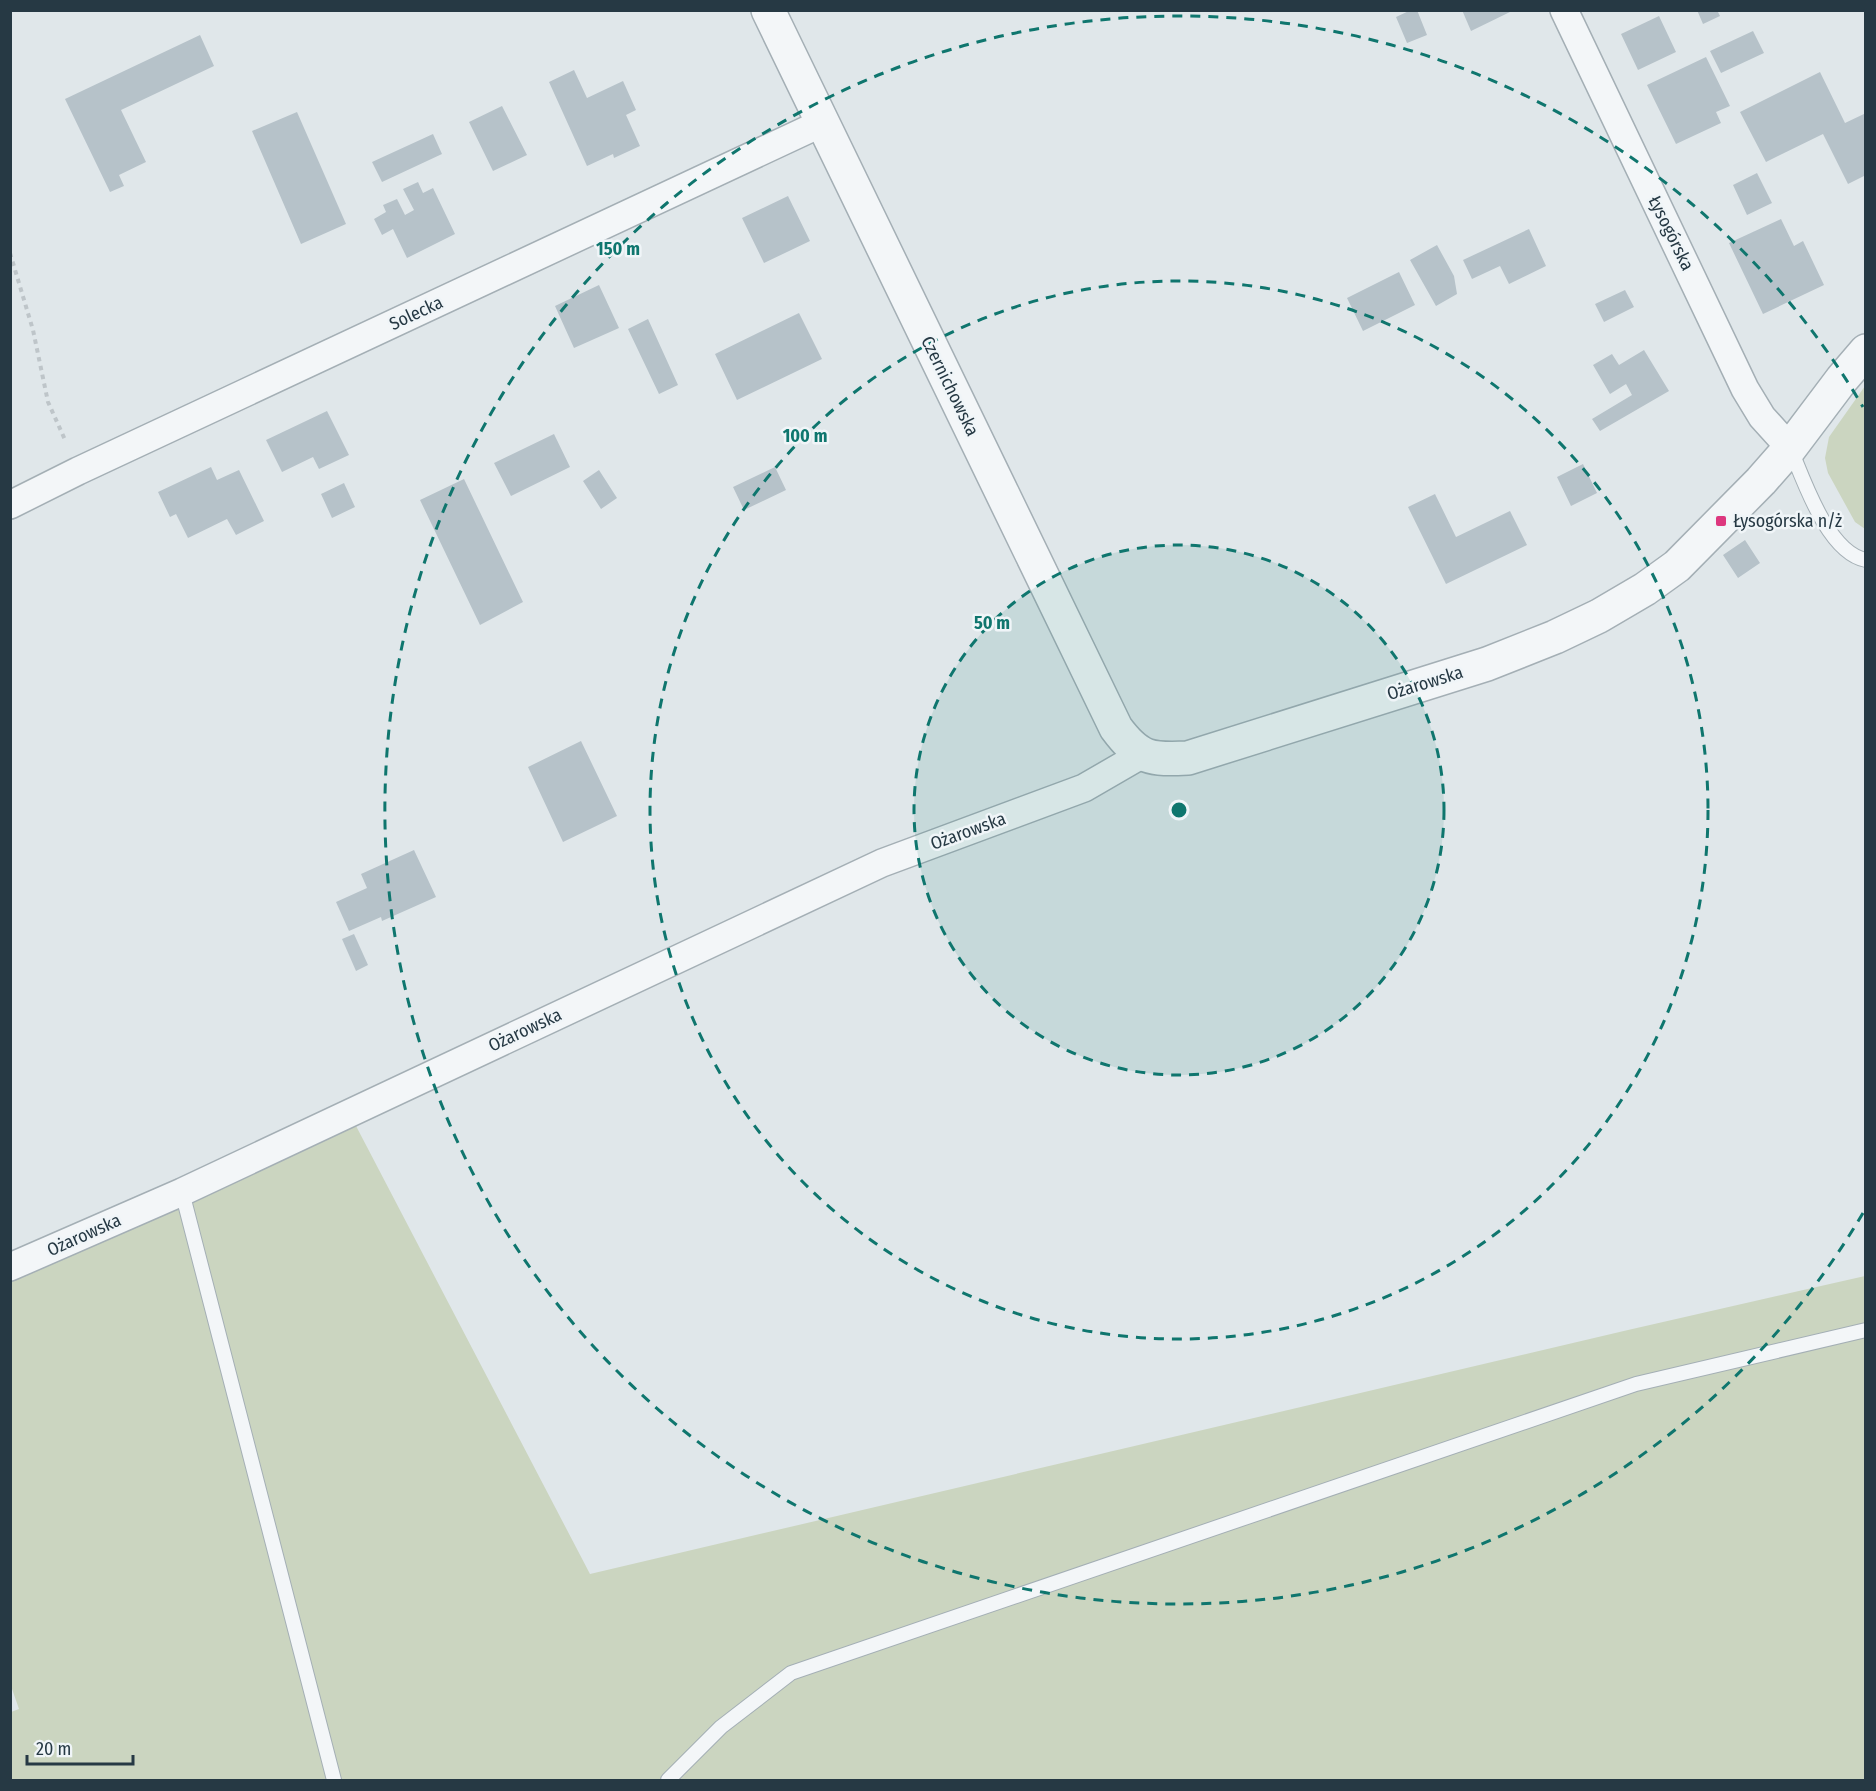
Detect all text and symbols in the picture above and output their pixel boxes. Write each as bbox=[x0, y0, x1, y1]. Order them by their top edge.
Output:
street label: Łysogórska bbox=[1643, 192, 1699, 274]
text: 150 m bbox=[596, 238, 640, 260]
street label: Solecka bbox=[386, 291, 446, 335]
street label: Czernichowska bbox=[916, 332, 984, 440]
text: 100 m bbox=[783, 425, 827, 447]
place label: Łysogórska n/ż bbox=[1733, 510, 1842, 532]
marker: Łysogórska n/ż bbox=[1714, 514, 1728, 528]
text: 50 m bbox=[974, 612, 1010, 634]
street label: Ożarowska bbox=[1384, 661, 1466, 705]
centre of rings bbox=[1169, 800, 1189, 820]
street label: Ożarowska bbox=[927, 807, 1009, 855]
street label: Ożarowska bbox=[485, 1003, 565, 1057]
street label: Ożarowska bbox=[44, 1209, 124, 1261]
scale bar bbox=[27, 1728, 134, 1766]
text: 20 m bbox=[36, 1738, 71, 1760]

